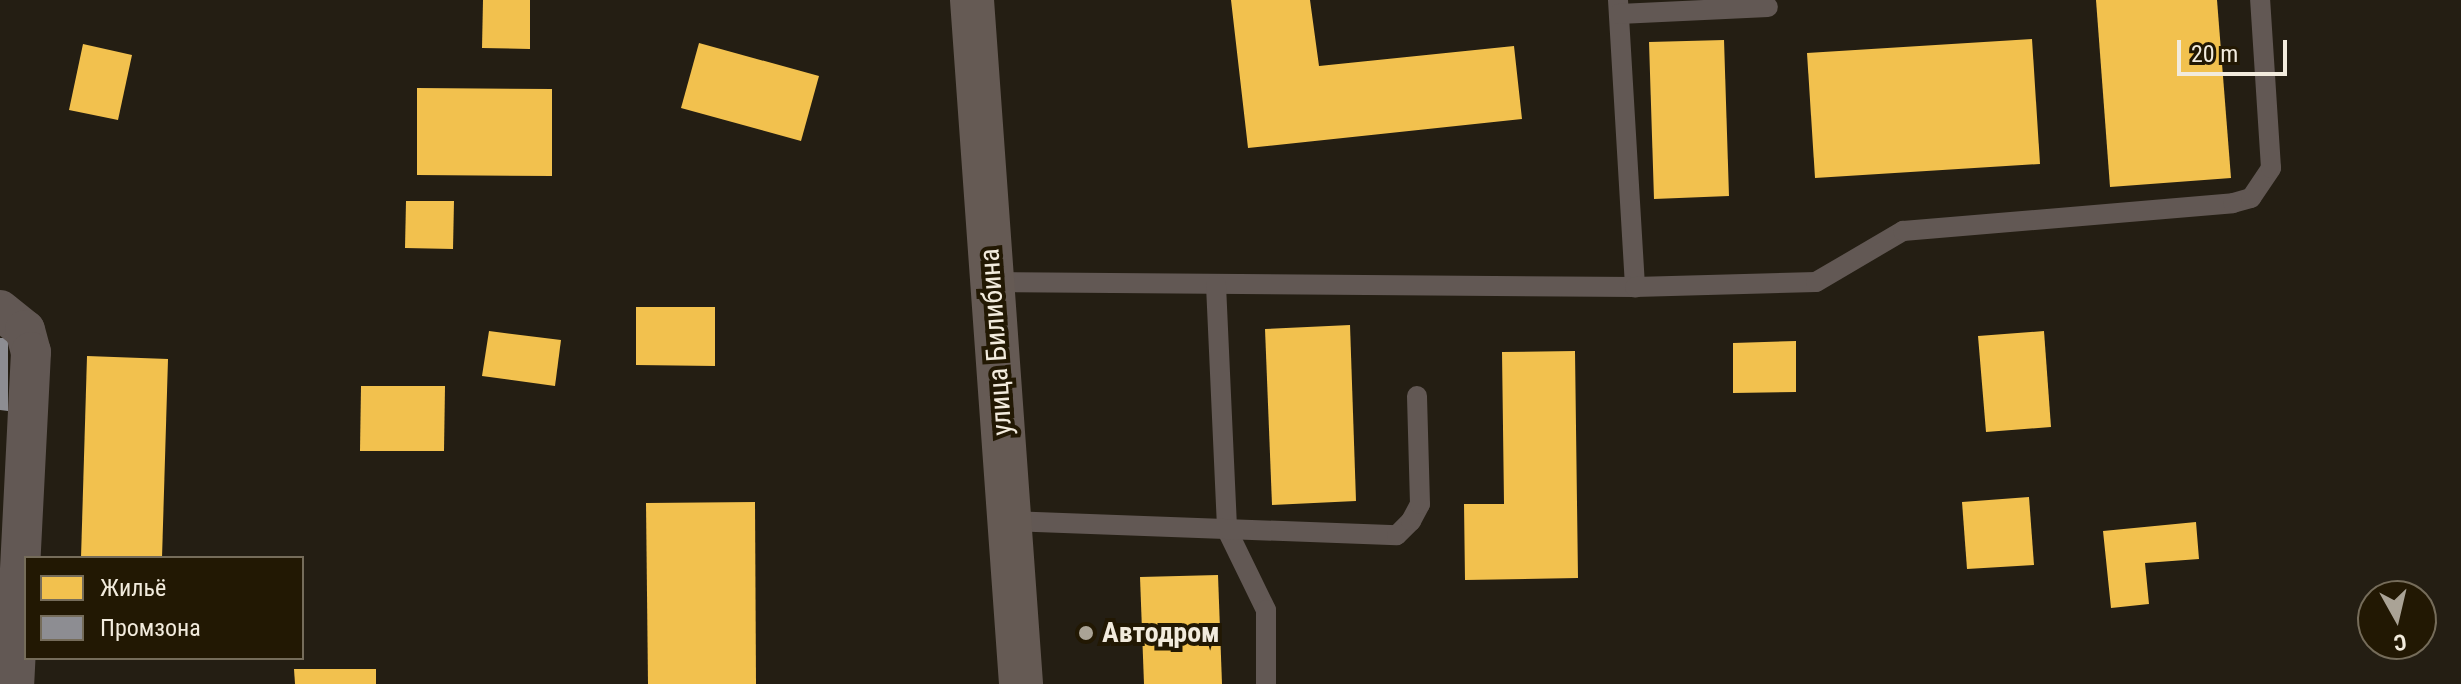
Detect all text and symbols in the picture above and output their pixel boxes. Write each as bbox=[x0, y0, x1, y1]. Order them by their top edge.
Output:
scale bar bbox=[2181, 24, 2291, 74]
text: 20 m bbox=[2191, 40, 2238, 68]
street label: улица Билибина bbox=[973, 247, 1019, 437]
legend bbox=[24, 556, 304, 660]
text: Жильё bbox=[100, 574, 166, 602]
north arrow bbox=[2357, 580, 2437, 660]
text: Промзона bbox=[100, 614, 201, 642]
place label: Автодром bbox=[1102, 616, 1220, 650]
marker: Автодром bbox=[1077, 624, 1095, 642]
text: С bbox=[2392, 629, 2408, 656]

